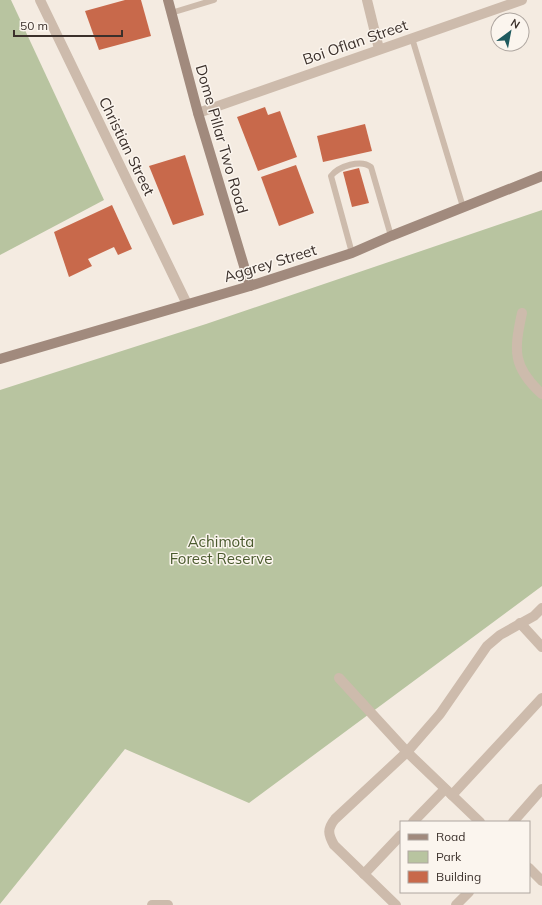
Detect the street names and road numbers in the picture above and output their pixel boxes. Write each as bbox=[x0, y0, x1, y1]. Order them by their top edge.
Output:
street label: Boi Oflan Street bbox=[300, 15, 410, 69]
street label: Dome Pillar Two Road bbox=[192, 62, 252, 216]
street label: Christian Street bbox=[95, 94, 159, 198]
street label: Aggrey Street bbox=[221, 240, 319, 286]

